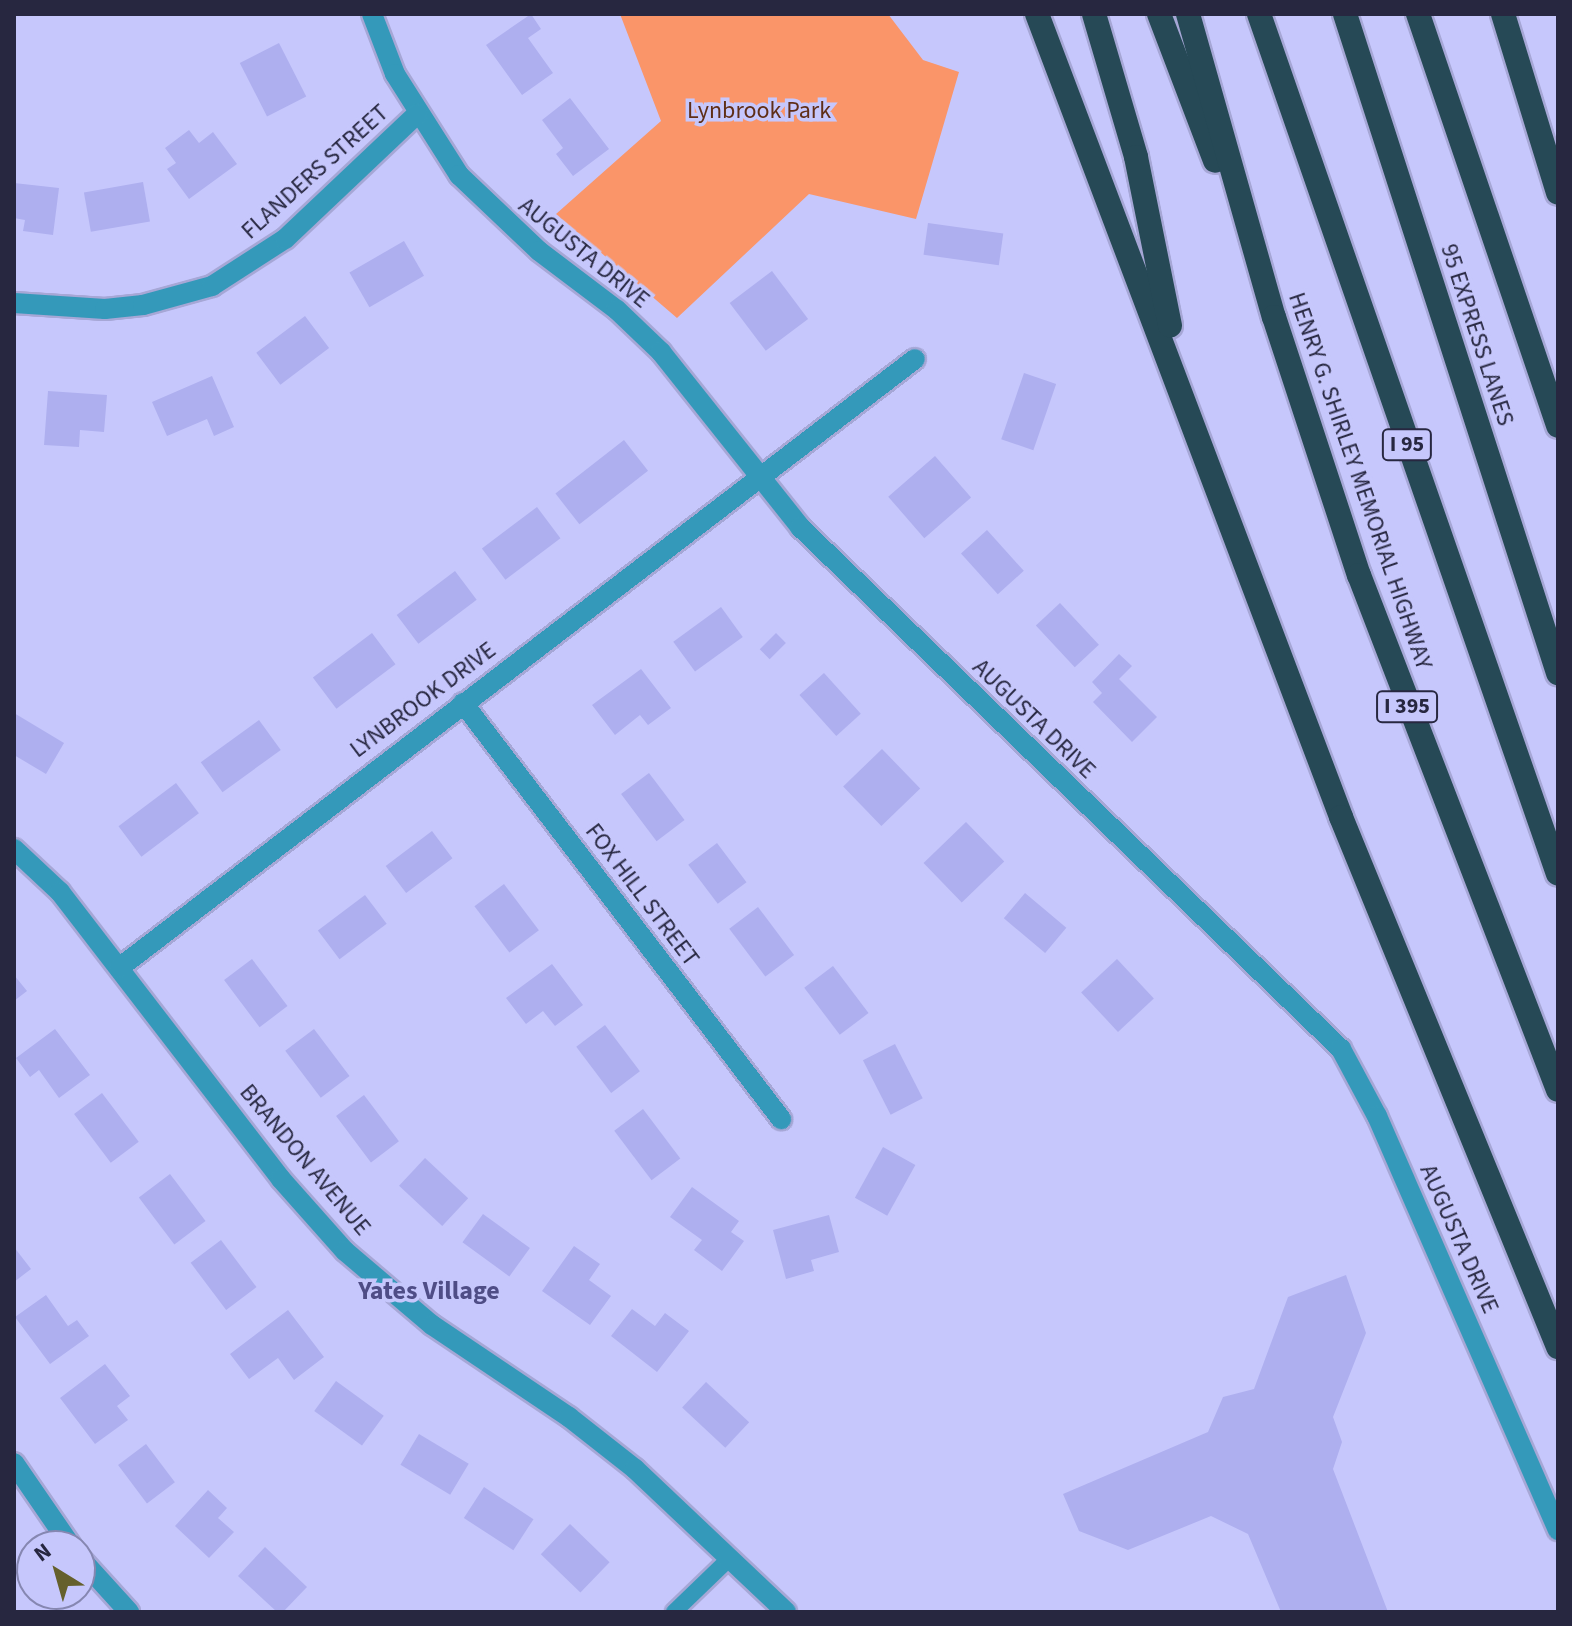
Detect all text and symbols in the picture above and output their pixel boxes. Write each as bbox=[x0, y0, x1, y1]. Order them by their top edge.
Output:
park label: Lynbrook Park bbox=[687, 97, 831, 125]
street label: FLANDERS STREET bbox=[236, 99, 394, 245]
street label: AUGUSTA DRIVE bbox=[513, 191, 655, 315]
street label: 95 EXPRESS LANES bbox=[1434, 241, 1520, 429]
street label: HENRY G. SHIRLEY MEMORIAL HIGHWAY bbox=[1282, 289, 1438, 673]
road number: I 95 bbox=[1381, 427, 1433, 463]
street label: LYNBROOK DRIVE bbox=[345, 636, 501, 764]
street label: AUGUSTA DRIVE bbox=[966, 653, 1102, 785]
road number: I 395 bbox=[1375, 689, 1439, 725]
street label: FOX HILL STREET bbox=[579, 818, 705, 972]
street label: BRANDON AVENUE bbox=[233, 1078, 377, 1242]
street label: AUGUSTA DRIVE bbox=[1413, 1160, 1505, 1318]
district label: Yates Village bbox=[358, 1275, 500, 1307]
north arrow bbox=[16, 1530, 96, 1610]
text: N bbox=[27, 1535, 58, 1570]

